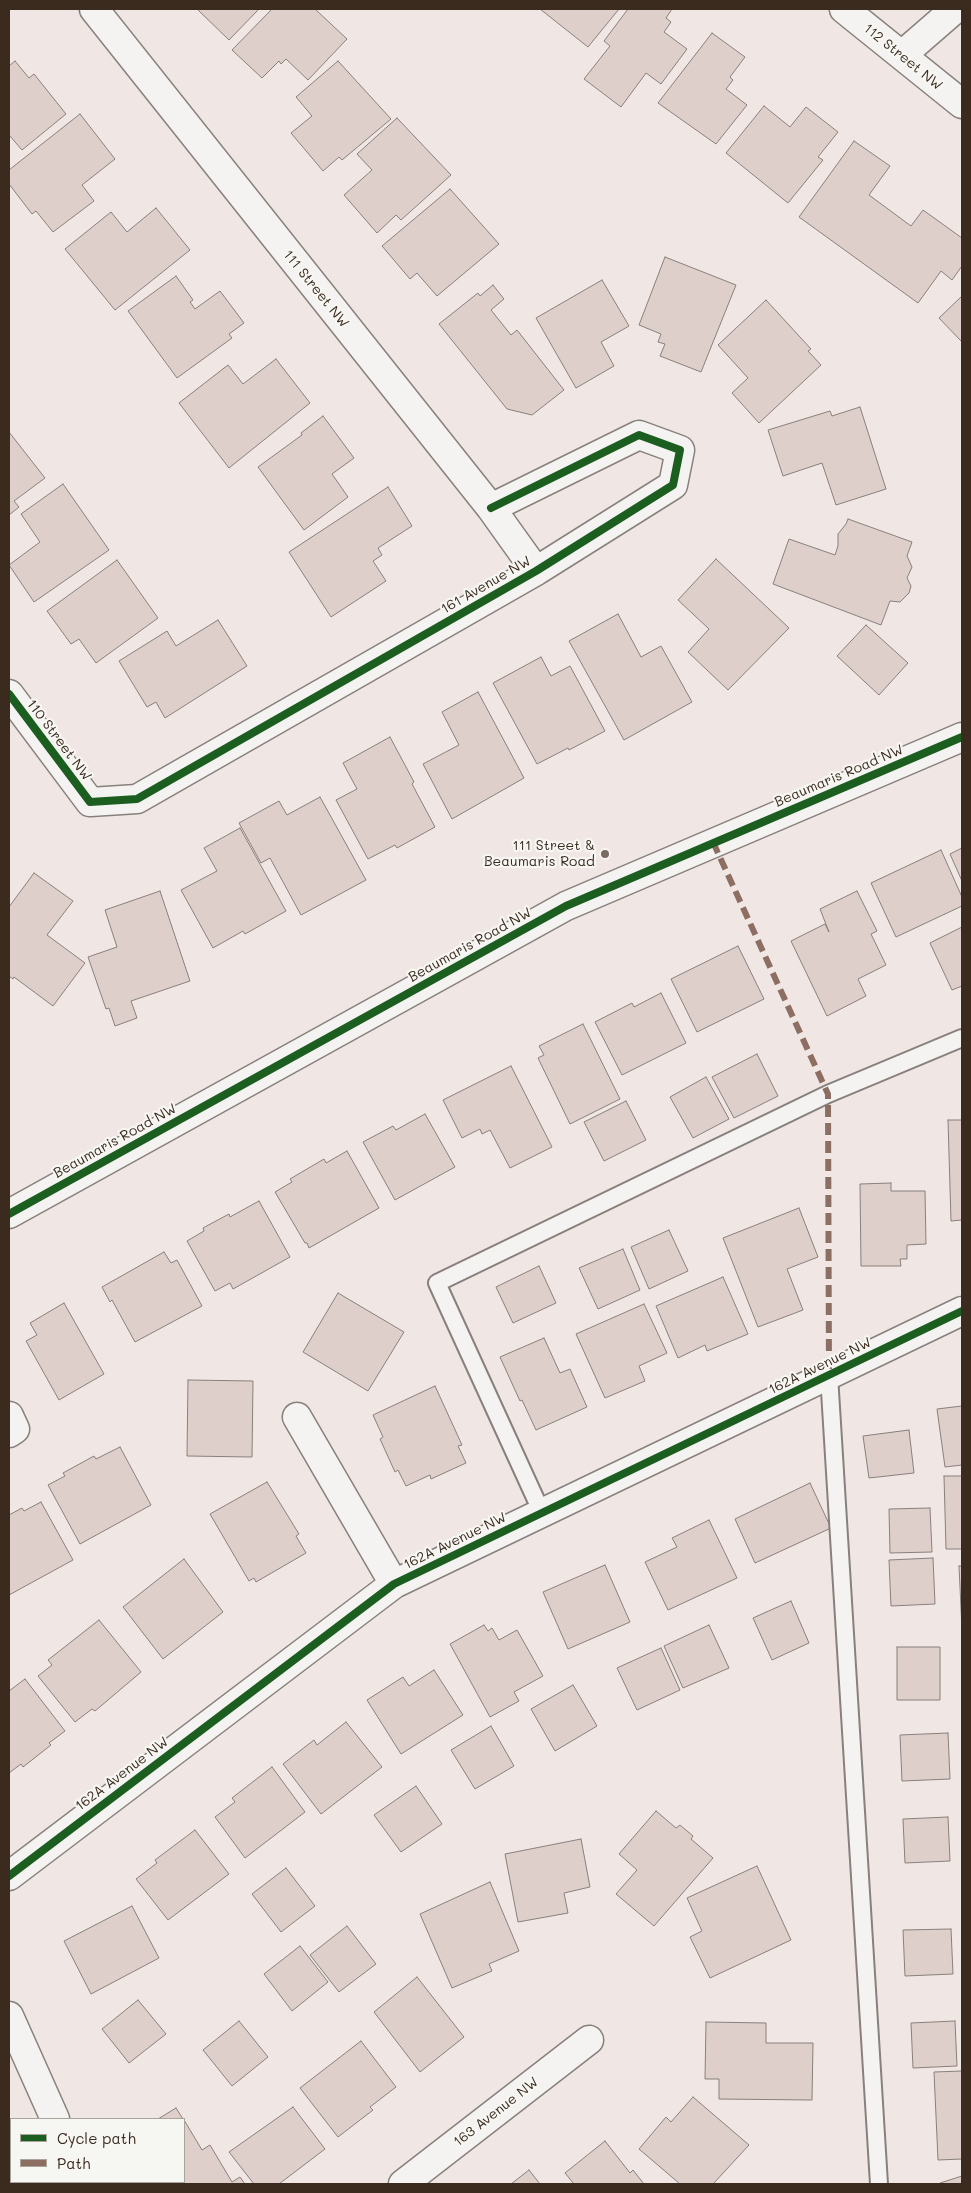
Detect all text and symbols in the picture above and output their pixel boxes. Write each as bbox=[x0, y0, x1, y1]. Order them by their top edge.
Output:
street label: 112 Street NW bbox=[860, 20, 946, 94]
street label: 111 Street NW bbox=[280, 247, 352, 331]
street label: 161 Avenue NW bbox=[438, 552, 534, 618]
street label: 110 Street NW bbox=[23, 696, 95, 784]
street label: Beaumaris Road NW bbox=[772, 741, 906, 811]
place label: 111 Street & Beaumaris Road bbox=[484, 838, 595, 870]
marker: 111 Street & Beaumaris Road bbox=[599, 848, 611, 860]
street label: Beaumaris Road NW bbox=[405, 904, 535, 986]
street label: Beaumaris Road NW bbox=[50, 1100, 180, 1182]
street label: 162A Avenue NW bbox=[766, 1334, 874, 1398]
street label: 162A Avenue NW bbox=[401, 1509, 509, 1573]
street label: 162A Avenue NW bbox=[72, 1734, 172, 1814]
street label: 163 Avenue NW bbox=[450, 2074, 542, 2150]
legend bbox=[10, 2118, 185, 2183]
text: Cycle path bbox=[57, 2128, 136, 2148]
text: Path bbox=[57, 2153, 91, 2173]

